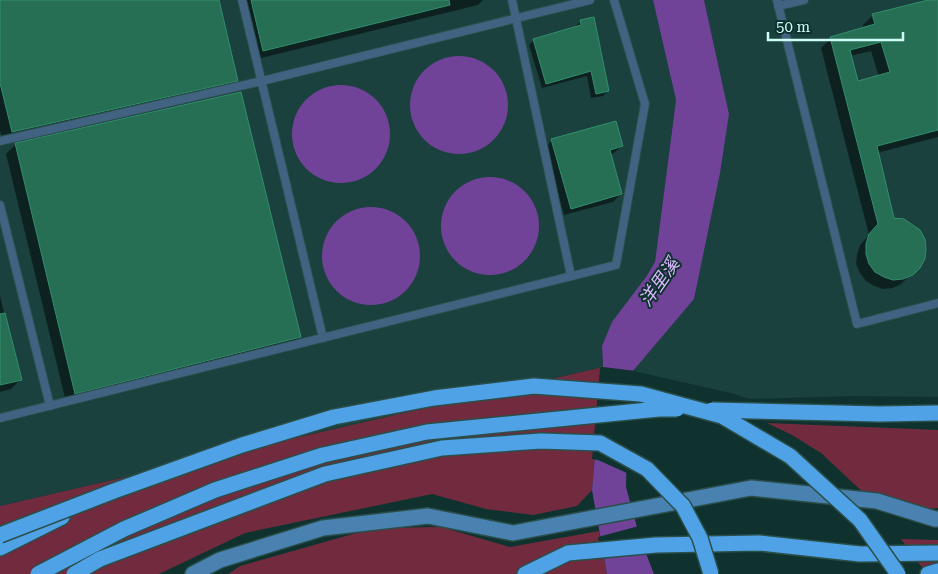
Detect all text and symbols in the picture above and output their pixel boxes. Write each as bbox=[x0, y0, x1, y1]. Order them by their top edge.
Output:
scale bar bbox=[768, 10, 903, 42]
text: 50 m bbox=[776, 18, 811, 36]
water label: 洋里溪 bbox=[635, 252, 684, 310]

